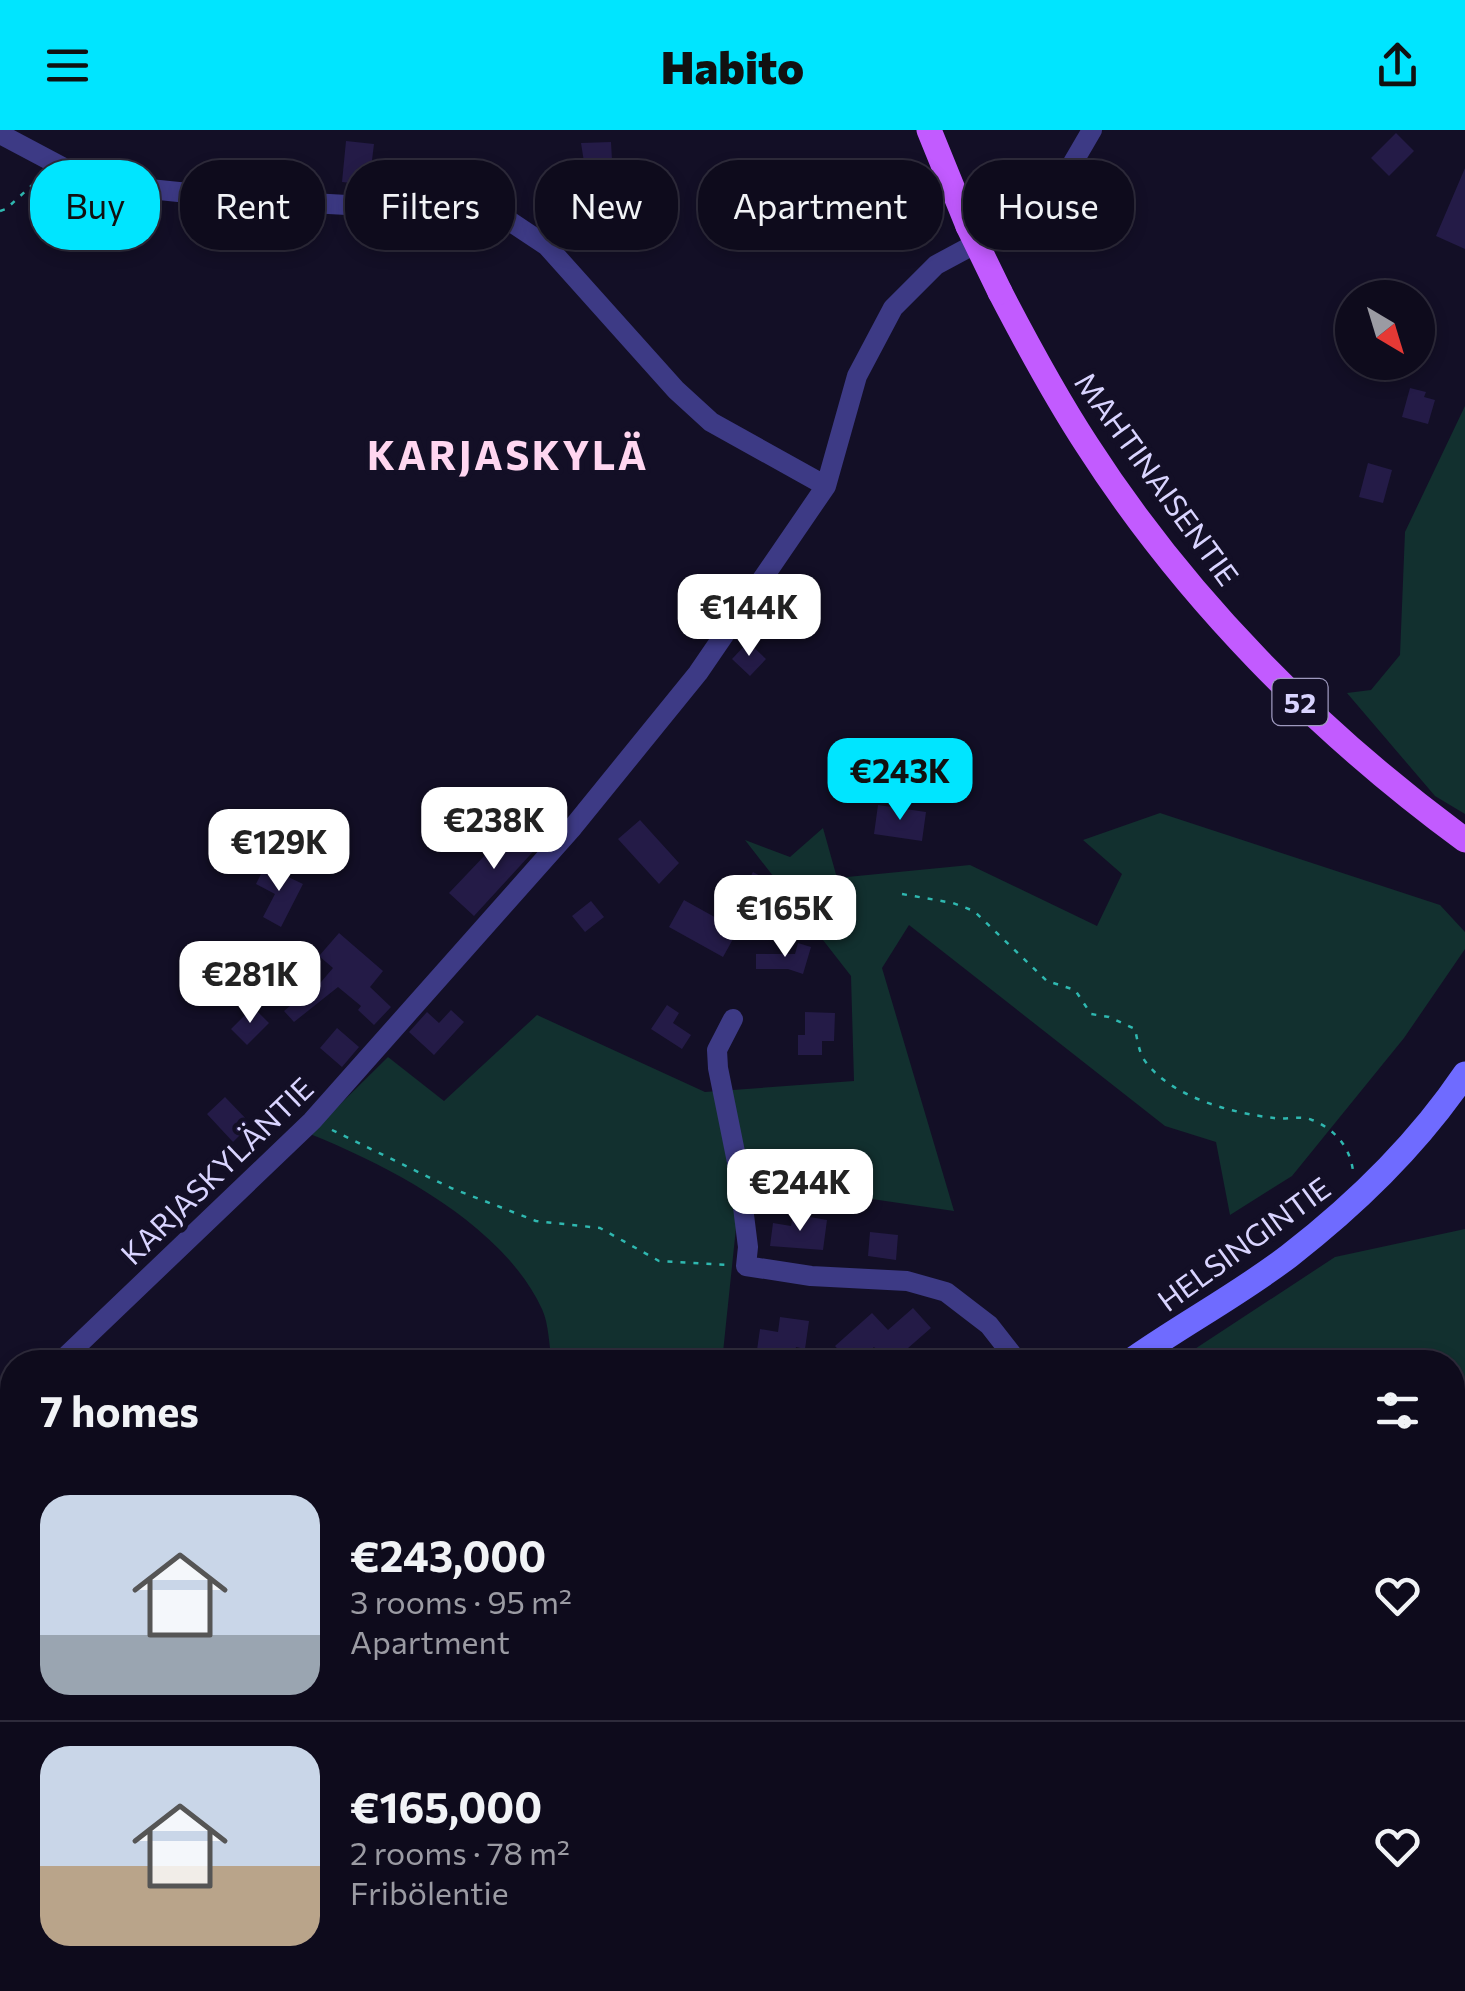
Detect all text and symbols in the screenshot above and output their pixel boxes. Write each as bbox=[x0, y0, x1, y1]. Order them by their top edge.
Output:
icon: menu bbox=[40, 38, 95, 93]
text: Habito bbox=[661, 38, 804, 93]
icon: share bbox=[1370, 38, 1425, 93]
chip: Buy bbox=[30, 160, 160, 250]
chip: Rent bbox=[180, 160, 325, 250]
chip: Filters bbox=[345, 160, 515, 250]
chip: New bbox=[535, 160, 678, 250]
chip: Apartment bbox=[698, 160, 943, 250]
chip: House bbox=[963, 160, 1134, 250]
north arrow bbox=[1335, 280, 1435, 380]
map controls bbox=[1335, 280, 1435, 380]
street label: MAHTINAISENTIE bbox=[1068, 364, 1248, 592]
district label: KARJASKYLÄ bbox=[367, 429, 649, 478]
pin: €144K bbox=[679, 574, 819, 659]
text: €144K bbox=[700, 586, 798, 626]
road number: 52 bbox=[1272, 679, 1328, 725]
pin: €243K bbox=[830, 738, 970, 823]
text: €243K bbox=[850, 750, 950, 790]
pin: €238K bbox=[424, 787, 564, 872]
text: €238K bbox=[443, 799, 545, 839]
pin: €129K bbox=[209, 809, 349, 894]
text: €129K bbox=[230, 821, 328, 861]
pin: €165K bbox=[715, 875, 855, 960]
text: €165K bbox=[736, 887, 834, 927]
pin: €281K bbox=[180, 941, 320, 1026]
text: €281K bbox=[201, 953, 299, 993]
street label: KARJASKYLÄNTIE bbox=[112, 1069, 320, 1271]
pin: €244K bbox=[730, 1149, 870, 1234]
text: €244K bbox=[749, 1161, 851, 1201]
street label: HELSINGINTIE bbox=[1149, 1168, 1337, 1318]
icon: filters bbox=[1370, 1383, 1425, 1438]
text: 7 homes bbox=[40, 1384, 199, 1436]
text: €243,000 bbox=[350, 1529, 546, 1581]
icon: home bbox=[120, 1535, 240, 1655]
icon: heart bbox=[1370, 1568, 1425, 1623]
text: 3 rooms · 95 m² bbox=[350, 1581, 572, 1621]
text: Apartment bbox=[350, 1621, 510, 1661]
text: €165,000 bbox=[350, 1780, 542, 1832]
icon: home bbox=[120, 1786, 240, 1906]
icon: heart bbox=[1370, 1819, 1425, 1874]
text: 2 rooms · 78 m² bbox=[350, 1832, 570, 1872]
text: Fribölentie bbox=[350, 1872, 509, 1912]

